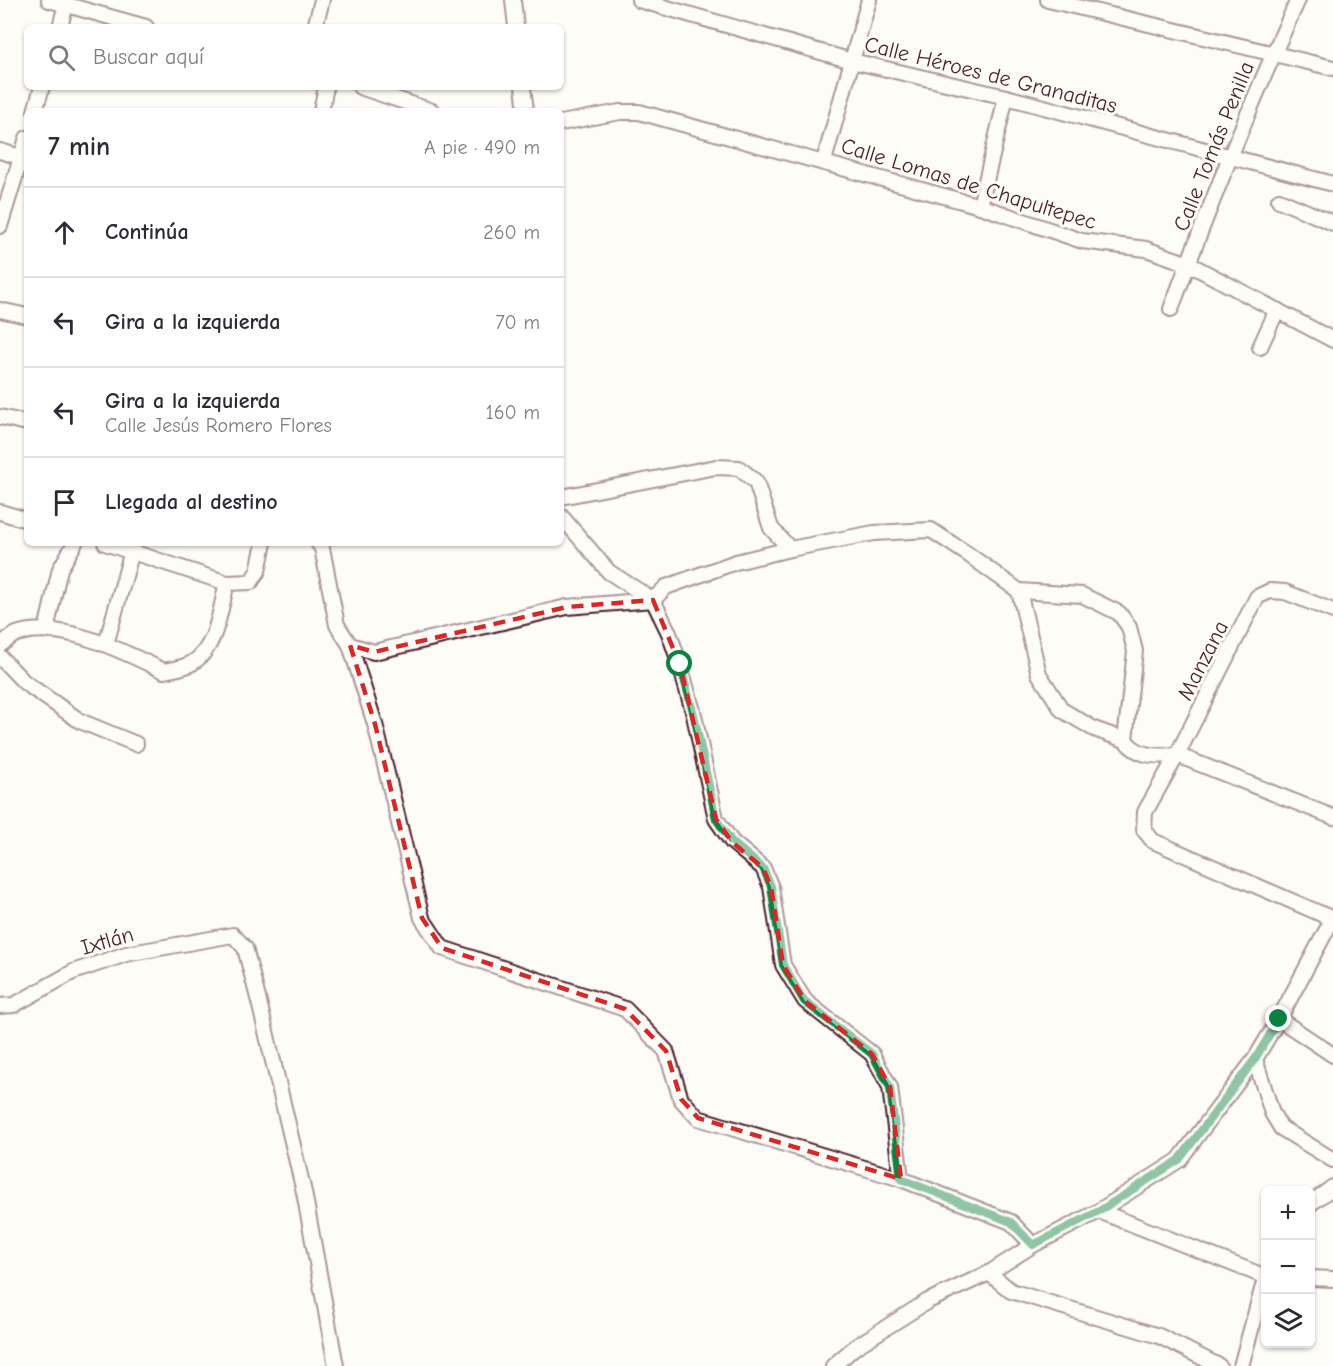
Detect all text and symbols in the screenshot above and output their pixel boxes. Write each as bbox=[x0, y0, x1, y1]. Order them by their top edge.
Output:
search box bbox=[24, 24, 564, 90]
street label: Calle Héroes de Granaditas bbox=[862, 31, 1120, 119]
icon: search bbox=[45, 41, 78, 74]
text: Buscar aquí bbox=[93, 44, 204, 70]
street label: Calle Tomás Penilla bbox=[1168, 58, 1260, 235]
text: 7 min bbox=[48, 132, 110, 162]
street label: Calle Lomas de Chapultepec bbox=[838, 133, 1100, 235]
text: A pie · 490 m bbox=[424, 136, 540, 159]
icon: ahead bbox=[48, 216, 81, 249]
text: Continúa bbox=[105, 219, 189, 245]
text: 260 m bbox=[483, 221, 540, 244]
icon: left bbox=[48, 306, 81, 339]
text: Gira a la izquierda bbox=[105, 309, 280, 335]
text: 70 m bbox=[495, 311, 540, 334]
text: Gira a la izquierda bbox=[105, 388, 280, 414]
icon: left bbox=[48, 396, 81, 429]
text: 160 m bbox=[486, 401, 540, 424]
text: Calle Jesús Romero Flores bbox=[105, 414, 332, 437]
icon: arrive bbox=[48, 486, 81, 519]
text: Llegada al destino bbox=[105, 489, 278, 515]
street label: Manzana bbox=[1172, 616, 1234, 705]
route start bbox=[666, 650, 692, 676]
street label: Ixtlán bbox=[78, 921, 137, 961]
route end bbox=[1265, 1005, 1291, 1031]
map controls bbox=[1261, 1186, 1315, 1348]
button: + bbox=[1261, 1186, 1315, 1240]
button: − bbox=[1261, 1240, 1315, 1294]
button: layers bbox=[1261, 1294, 1315, 1348]

